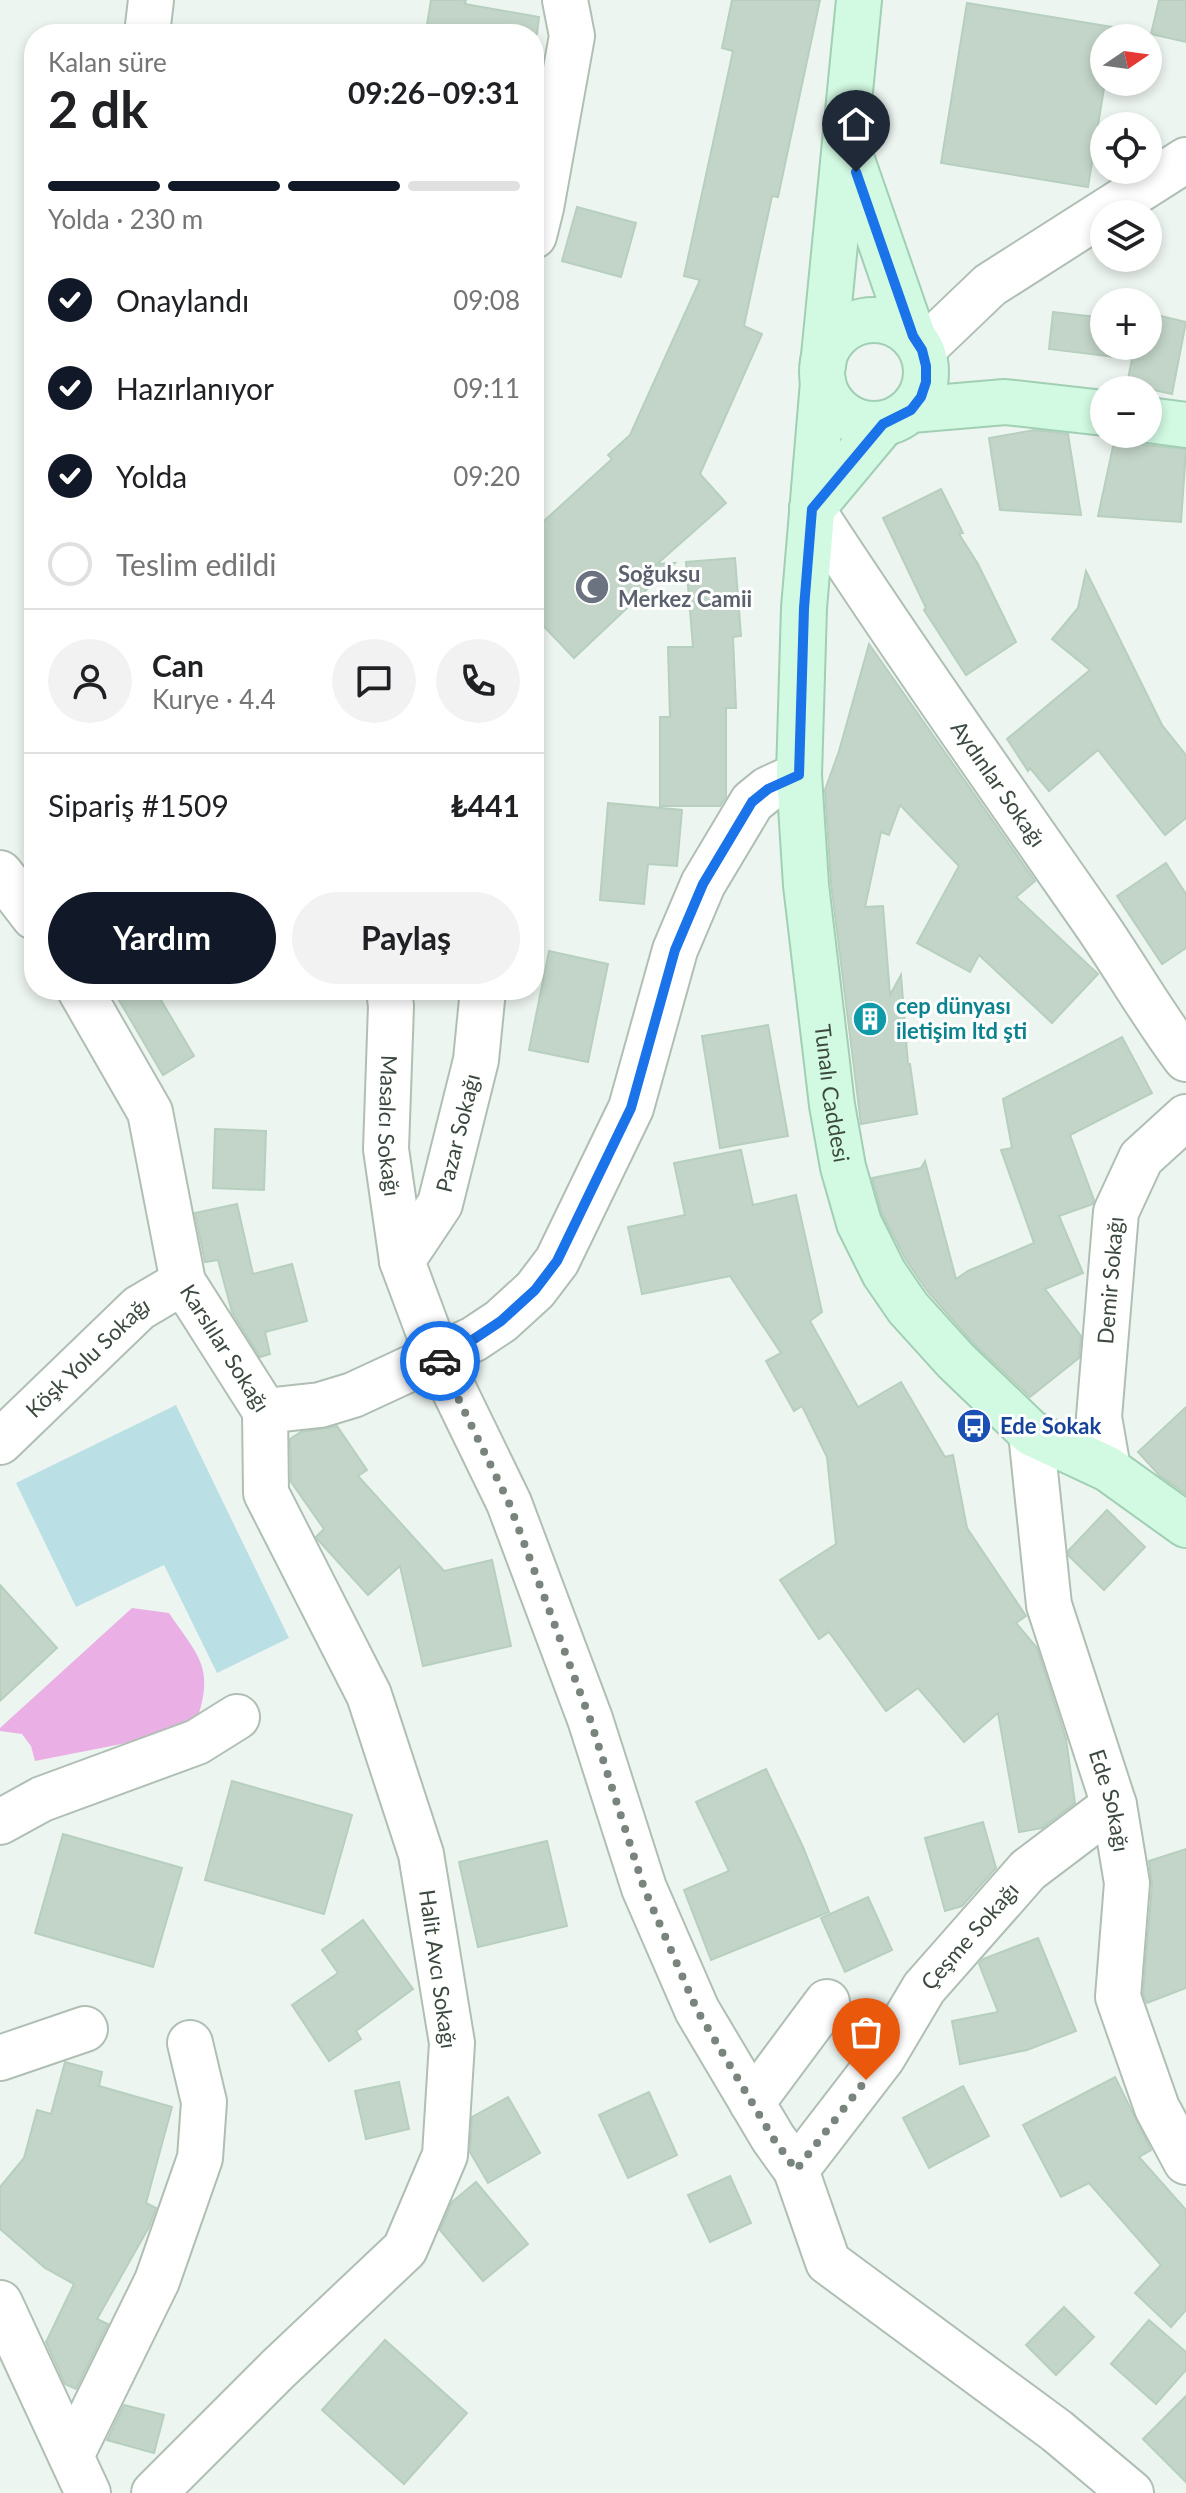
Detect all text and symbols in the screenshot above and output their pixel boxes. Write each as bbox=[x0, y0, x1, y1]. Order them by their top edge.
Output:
north arrow bbox=[1090, 24, 1162, 96]
map controls bbox=[1090, 24, 1162, 448]
text: Kalan süre bbox=[48, 46, 167, 78]
text: 09:26–09:31 bbox=[348, 74, 520, 110]
text: 2 dk bbox=[48, 77, 148, 139]
pin bbox=[822, 90, 890, 172]
icon: home bbox=[834, 102, 878, 146]
button: locate bbox=[1090, 112, 1162, 184]
button: layers bbox=[1090, 200, 1162, 272]
text: Yolda · 230 m bbox=[48, 203, 203, 235]
icon: check bbox=[48, 278, 92, 322]
text: Onaylandı bbox=[116, 282, 249, 318]
text: 09:08 bbox=[453, 284, 520, 316]
button: + bbox=[1090, 288, 1162, 360]
icon: check bbox=[48, 366, 92, 410]
text: Hazırlanıyor bbox=[116, 370, 274, 406]
text: 09:11 bbox=[453, 372, 520, 404]
button: − bbox=[1090, 376, 1162, 448]
icon: check bbox=[48, 454, 92, 498]
text: Yolda bbox=[116, 458, 187, 494]
text: 09:20 bbox=[453, 460, 520, 492]
text: Teslim edildi bbox=[116, 546, 276, 582]
place label: Soğuksu Merkez Camii bbox=[618, 560, 752, 612]
mosque icon: Soğuksu Merkez Camii bbox=[573, 568, 611, 606]
button: person bbox=[48, 639, 132, 723]
button: chat bbox=[332, 639, 416, 723]
button: phone bbox=[436, 639, 520, 723]
text: Can bbox=[152, 647, 204, 683]
text: Kurye · 4.4 bbox=[152, 683, 276, 715]
street label: Aydınlar Sokağı bbox=[946, 715, 1052, 852]
text: Sipariş #1509 bbox=[48, 787, 229, 823]
text: ₺441 bbox=[450, 787, 520, 823]
button: Yardım bbox=[48, 892, 276, 984]
button: Paylaş bbox=[292, 892, 520, 984]
place label: cep dünyası iletişim ltd şti bbox=[896, 992, 1027, 1044]
building icon: cep dünyası iletişim ltd şti bbox=[851, 1000, 889, 1038]
street label: Tunalı Caddesi bbox=[810, 1023, 856, 1164]
street label: Masalcı Sokağı bbox=[373, 1055, 407, 1198]
street label: Pazar Sokağı bbox=[430, 1071, 485, 1195]
street label: Demir Sokağı bbox=[1091, 1215, 1129, 1345]
street label: Karslılar Sokağı bbox=[175, 1279, 276, 1417]
street label: Köşk Yolu Sokağı bbox=[20, 1291, 154, 1423]
courier bbox=[400, 1321, 480, 1401]
icon: car bbox=[418, 1339, 462, 1383]
bus stop icon: Ede Sokak bbox=[955, 1407, 993, 1445]
place label: Ede Sokak bbox=[1000, 1412, 1101, 1439]
street label: Ede Sokağı bbox=[1084, 1746, 1136, 1854]
street label: Çeşme Sokağı bbox=[915, 1877, 1024, 1995]
street label: Halit Avcı Sokağı bbox=[414, 1888, 463, 2050]
pin bbox=[832, 1998, 900, 2080]
icon: bag bbox=[844, 2010, 888, 2054]

